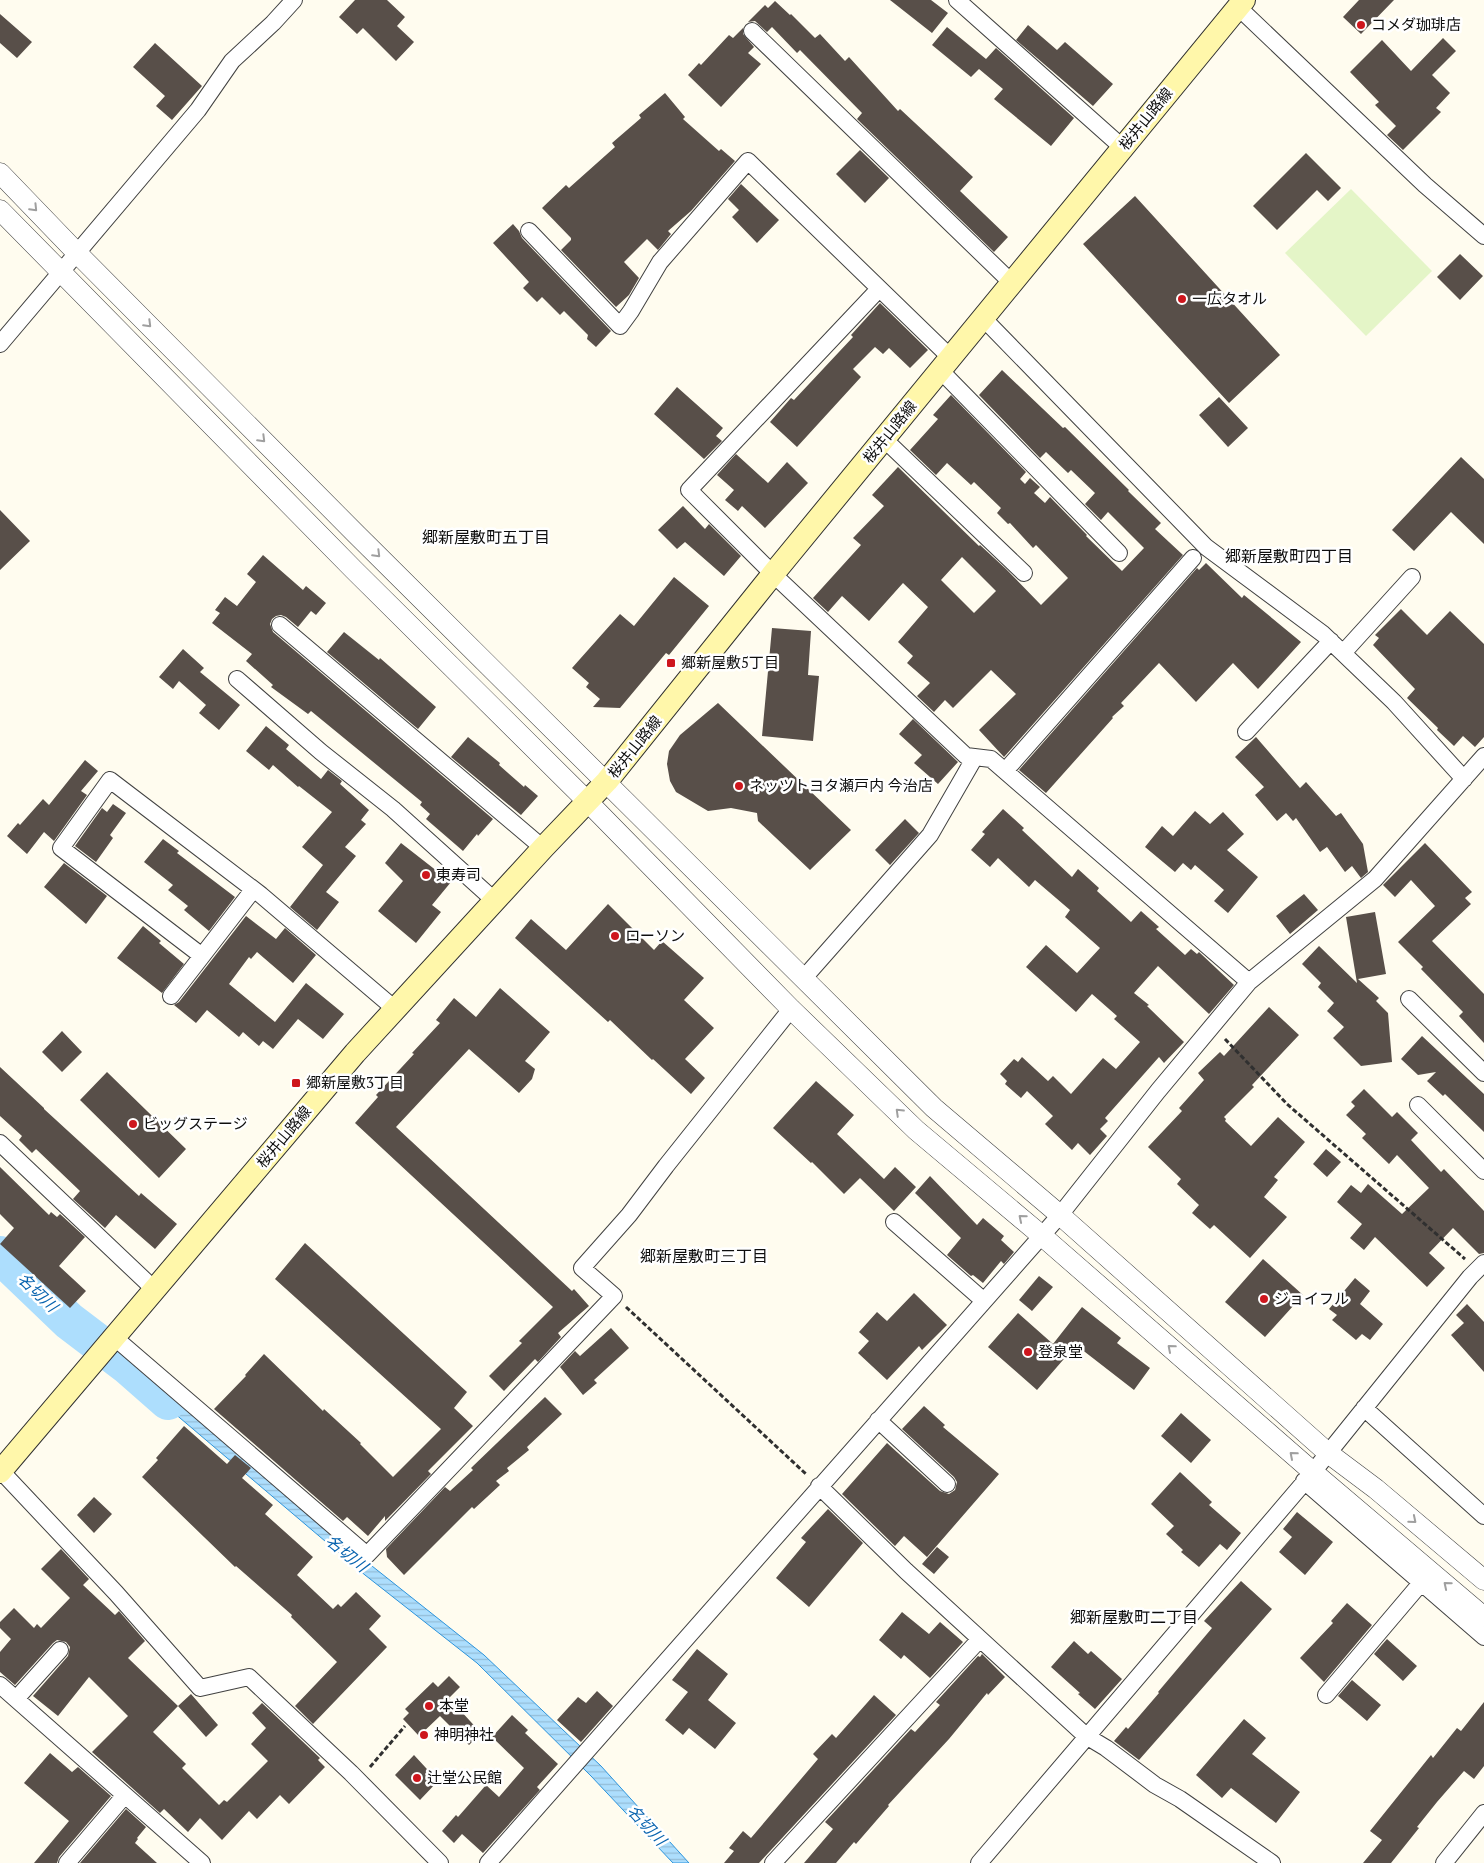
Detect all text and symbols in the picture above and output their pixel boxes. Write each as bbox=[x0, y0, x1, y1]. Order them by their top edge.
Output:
place label: コメダ珈琲店 bbox=[1371, 14, 1461, 34]
marker: コメダ珈琲店 bbox=[1355, 19, 1367, 31]
street label: 桜井山路線 bbox=[1114, 83, 1177, 154]
one-way arrow bbox=[28, 202, 37, 211]
place label: 一広タオル bbox=[1192, 288, 1267, 308]
marker: 一広タオル bbox=[1176, 293, 1188, 305]
one-way arrow bbox=[142, 318, 151, 327]
street label: 桜井山路線 bbox=[858, 396, 921, 467]
one-way arrow bbox=[256, 433, 265, 442]
district label: 郷新屋敷町五丁目 bbox=[422, 526, 550, 548]
district label: 郷新屋敷町四丁目 bbox=[1225, 545, 1353, 567]
one-way arrow bbox=[371, 548, 380, 557]
place label: 郷新屋敷5丁目 bbox=[681, 652, 779, 672]
marker: 郷新屋敷5丁目 bbox=[665, 657, 677, 669]
street label: 桜井山路線 bbox=[603, 711, 666, 782]
place label: ネッツトヨタ瀬戸内 今治店 bbox=[749, 775, 933, 795]
marker: ネッツトヨタ瀬戸内 今治店 bbox=[733, 780, 745, 792]
place label: 東寿司 bbox=[436, 864, 481, 884]
marker: 東寿司 bbox=[420, 869, 432, 881]
place label: ローソン bbox=[625, 925, 685, 945]
marker: ローソン bbox=[609, 930, 621, 942]
place label: 郷新屋敷3丁目 bbox=[306, 1072, 404, 1092]
marker: 郷新屋敷3丁目 bbox=[290, 1077, 302, 1089]
street label: 桜井山路線 bbox=[251, 1101, 315, 1172]
one-way arrow bbox=[895, 1109, 904, 1118]
place label: ビッグステージ bbox=[143, 1113, 248, 1133]
marker: ビッグステージ bbox=[127, 1118, 139, 1130]
one-way arrow bbox=[1018, 1215, 1027, 1224]
district label: 郷新屋敷町三丁目 bbox=[640, 1245, 768, 1267]
water label: 名切川 bbox=[13, 1267, 64, 1318]
place label: ジョイフル bbox=[1274, 1288, 1349, 1308]
marker: ジョイフル bbox=[1258, 1293, 1270, 1305]
place label: 登泉堂 bbox=[1038, 1341, 1083, 1361]
one-way arrow bbox=[1167, 1345, 1176, 1354]
marker: 登泉堂 bbox=[1022, 1346, 1034, 1358]
one-way arrow bbox=[1290, 1452, 1299, 1460]
one-way arrow bbox=[1407, 1515, 1416, 1523]
water label: 名切川 bbox=[321, 1529, 374, 1578]
one-way arrow bbox=[1443, 1582, 1452, 1591]
district label: 郷新屋敷町二丁目 bbox=[1070, 1606, 1198, 1628]
place label: 本堂 bbox=[439, 1695, 469, 1715]
marker: 本堂 bbox=[423, 1700, 435, 1712]
place label: 神明神社 bbox=[434, 1724, 494, 1744]
marker: 神明神社 bbox=[418, 1729, 430, 1741]
place label: 辻堂公民館 bbox=[427, 1767, 502, 1787]
marker: 辻堂公民館 bbox=[411, 1772, 423, 1784]
water label: 名切川 bbox=[623, 1800, 673, 1852]

